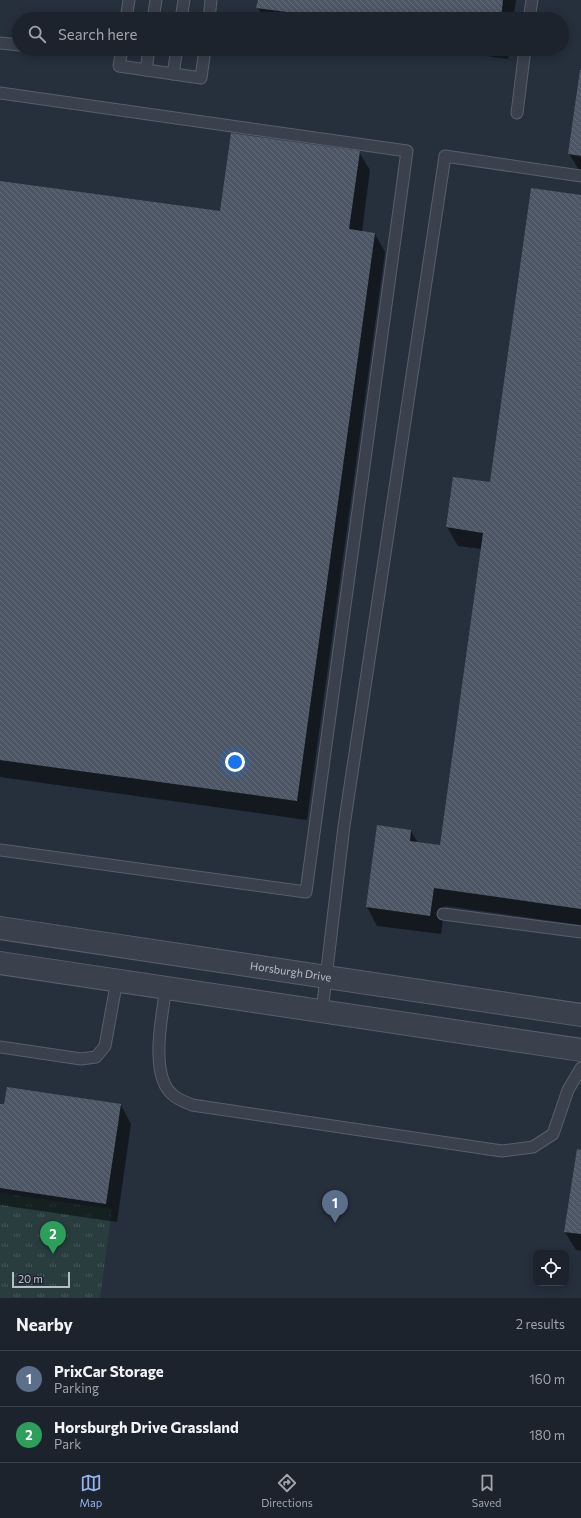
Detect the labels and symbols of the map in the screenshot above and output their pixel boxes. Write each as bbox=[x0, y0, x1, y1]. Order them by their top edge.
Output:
your location bbox=[225, 752, 245, 772]
street label: Horsburgh Drive bbox=[249, 959, 333, 984]
pin: 1 bbox=[322, 1190, 348, 1223]
pin: 2 bbox=[40, 1221, 66, 1254]
scale bar bbox=[12, 1270, 70, 1289]

